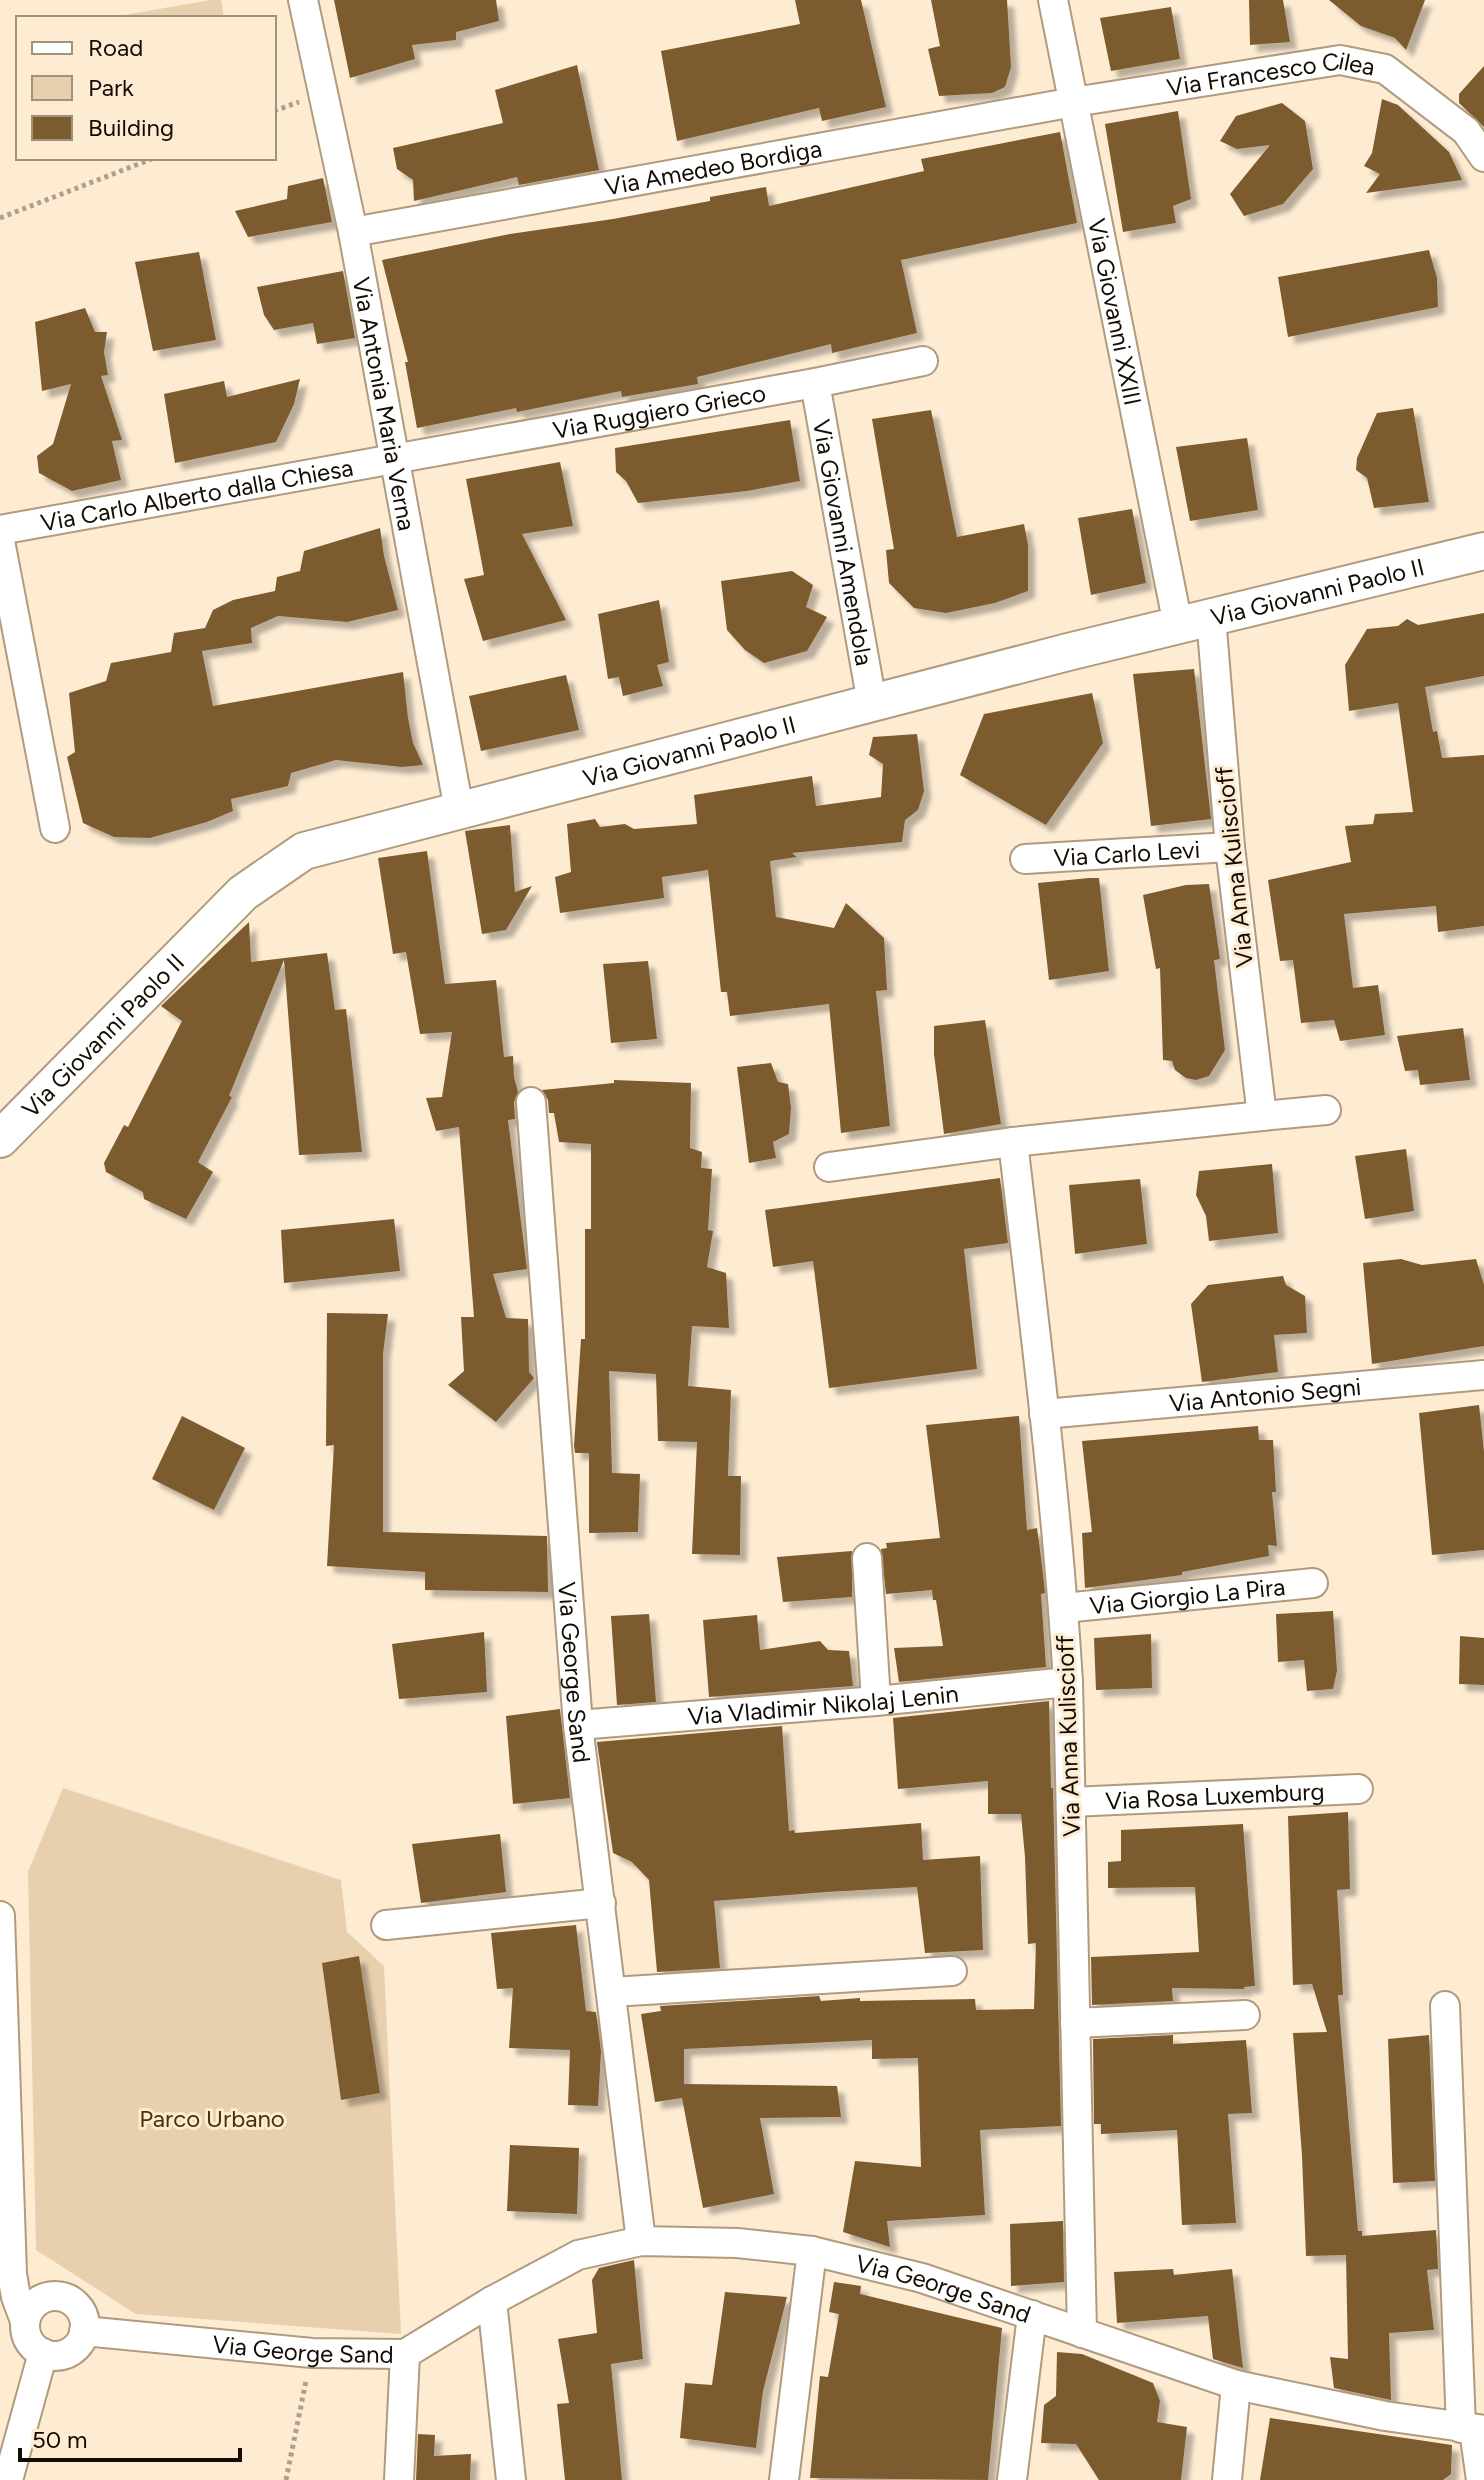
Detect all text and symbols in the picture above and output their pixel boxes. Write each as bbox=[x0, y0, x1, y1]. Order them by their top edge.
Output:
legend bbox=[16, 16, 276, 160]
text: Road bbox=[88, 33, 143, 62]
street label: Via Francesco Cilea bbox=[1165, 46, 1378, 102]
text: Park bbox=[88, 73, 134, 102]
text: Building bbox=[88, 113, 174, 142]
street label: Via Amedeo Bordiga bbox=[602, 133, 824, 201]
street label: Via Giovanni XXIII bbox=[1083, 216, 1148, 408]
street label: Via Antonia Maria Verna bbox=[347, 275, 422, 533]
street label: Via Ruggiero Grieco bbox=[551, 378, 768, 444]
street label: Via Giovanni Amendola bbox=[807, 417, 880, 668]
street label: Via Carlo Alberto dalla Chiesa bbox=[38, 452, 355, 537]
street label: Via Giovanni Paolo II bbox=[1208, 552, 1427, 631]
street label: Via Giovanni Paolo II bbox=[580, 709, 799, 792]
street label: Via Anna Kuliscioff bbox=[1209, 765, 1259, 969]
street label: Via Carlo Levi bbox=[1053, 834, 1201, 872]
street label: Via Giovanni Paolo II bbox=[15, 947, 190, 1123]
street label: Via Antonio Segni bbox=[1168, 1371, 1362, 1417]
street label: Via Giorgio La Pira bbox=[1088, 1571, 1287, 1620]
street label: Via George Sand bbox=[553, 1581, 597, 1764]
street label: Via Anna Kuliscioff bbox=[1050, 1635, 1086, 1837]
street label: Via Vladimir Nikolaj Lenin bbox=[687, 1678, 960, 1731]
street label: Via Rosa Luxemburg bbox=[1105, 1776, 1325, 1815]
park label: Parco Urbano bbox=[139, 2104, 285, 2133]
street label: Via George Sand bbox=[853, 2248, 1035, 2328]
street label: Via George Sand bbox=[211, 2329, 394, 2368]
scale bar bbox=[20, 2412, 240, 2462]
text: 50 m bbox=[32, 2425, 88, 2454]

